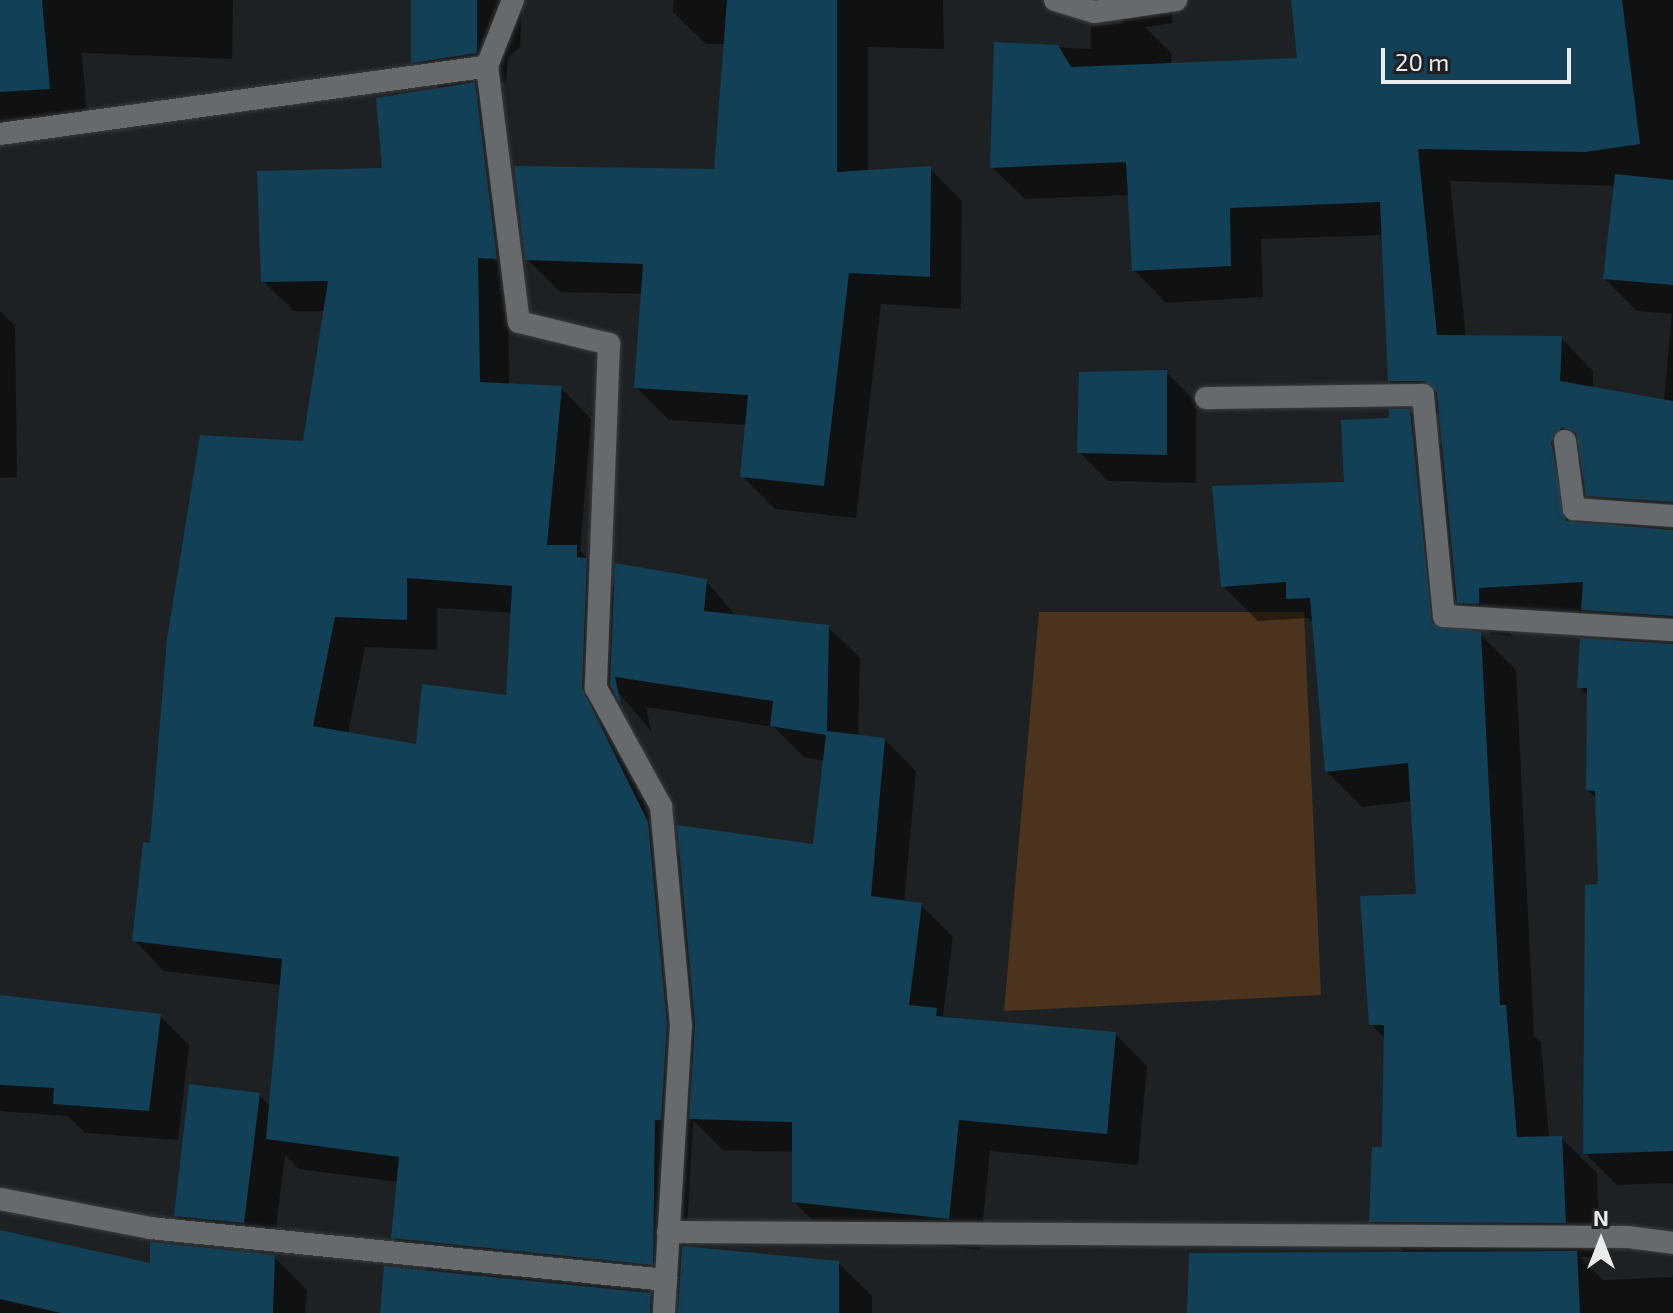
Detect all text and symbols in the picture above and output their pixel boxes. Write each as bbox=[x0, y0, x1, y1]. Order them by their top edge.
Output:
scale bar bbox=[1385, 32, 1575, 82]
text: 20 m bbox=[1395, 47, 1449, 76]
north arrow bbox=[1561, 1201, 1641, 1281]
text: N bbox=[1593, 1204, 1609, 1230]

